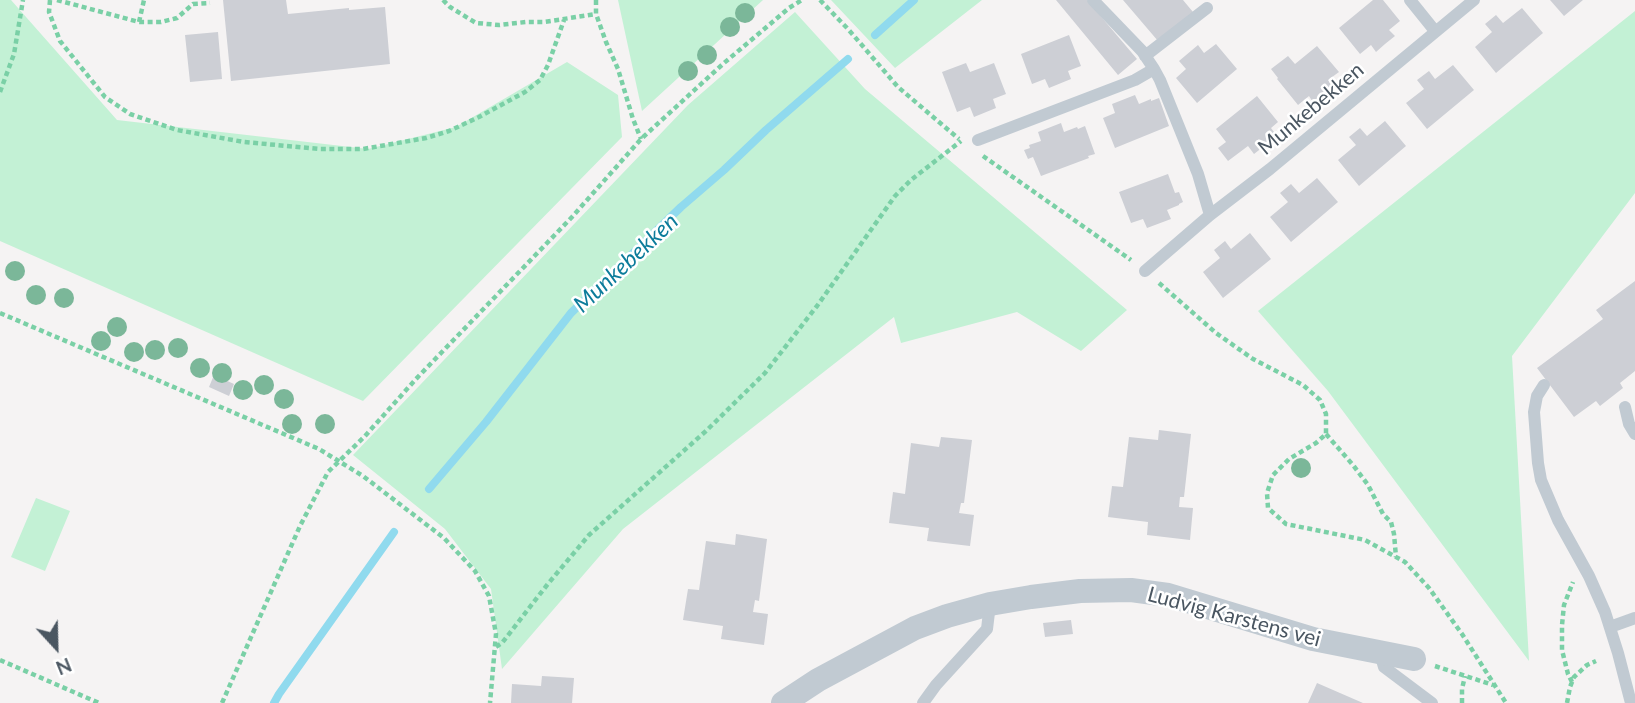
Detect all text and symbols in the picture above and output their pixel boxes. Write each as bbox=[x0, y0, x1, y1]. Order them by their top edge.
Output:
street label: Munkebekken bbox=[1253, 57, 1369, 161]
water label: Munkebekken bbox=[568, 208, 684, 318]
street label: Ludvig Karstens vei bbox=[1145, 582, 1323, 652]
north arrow bbox=[21, 612, 91, 682]
text: N bbox=[53, 654, 75, 680]

